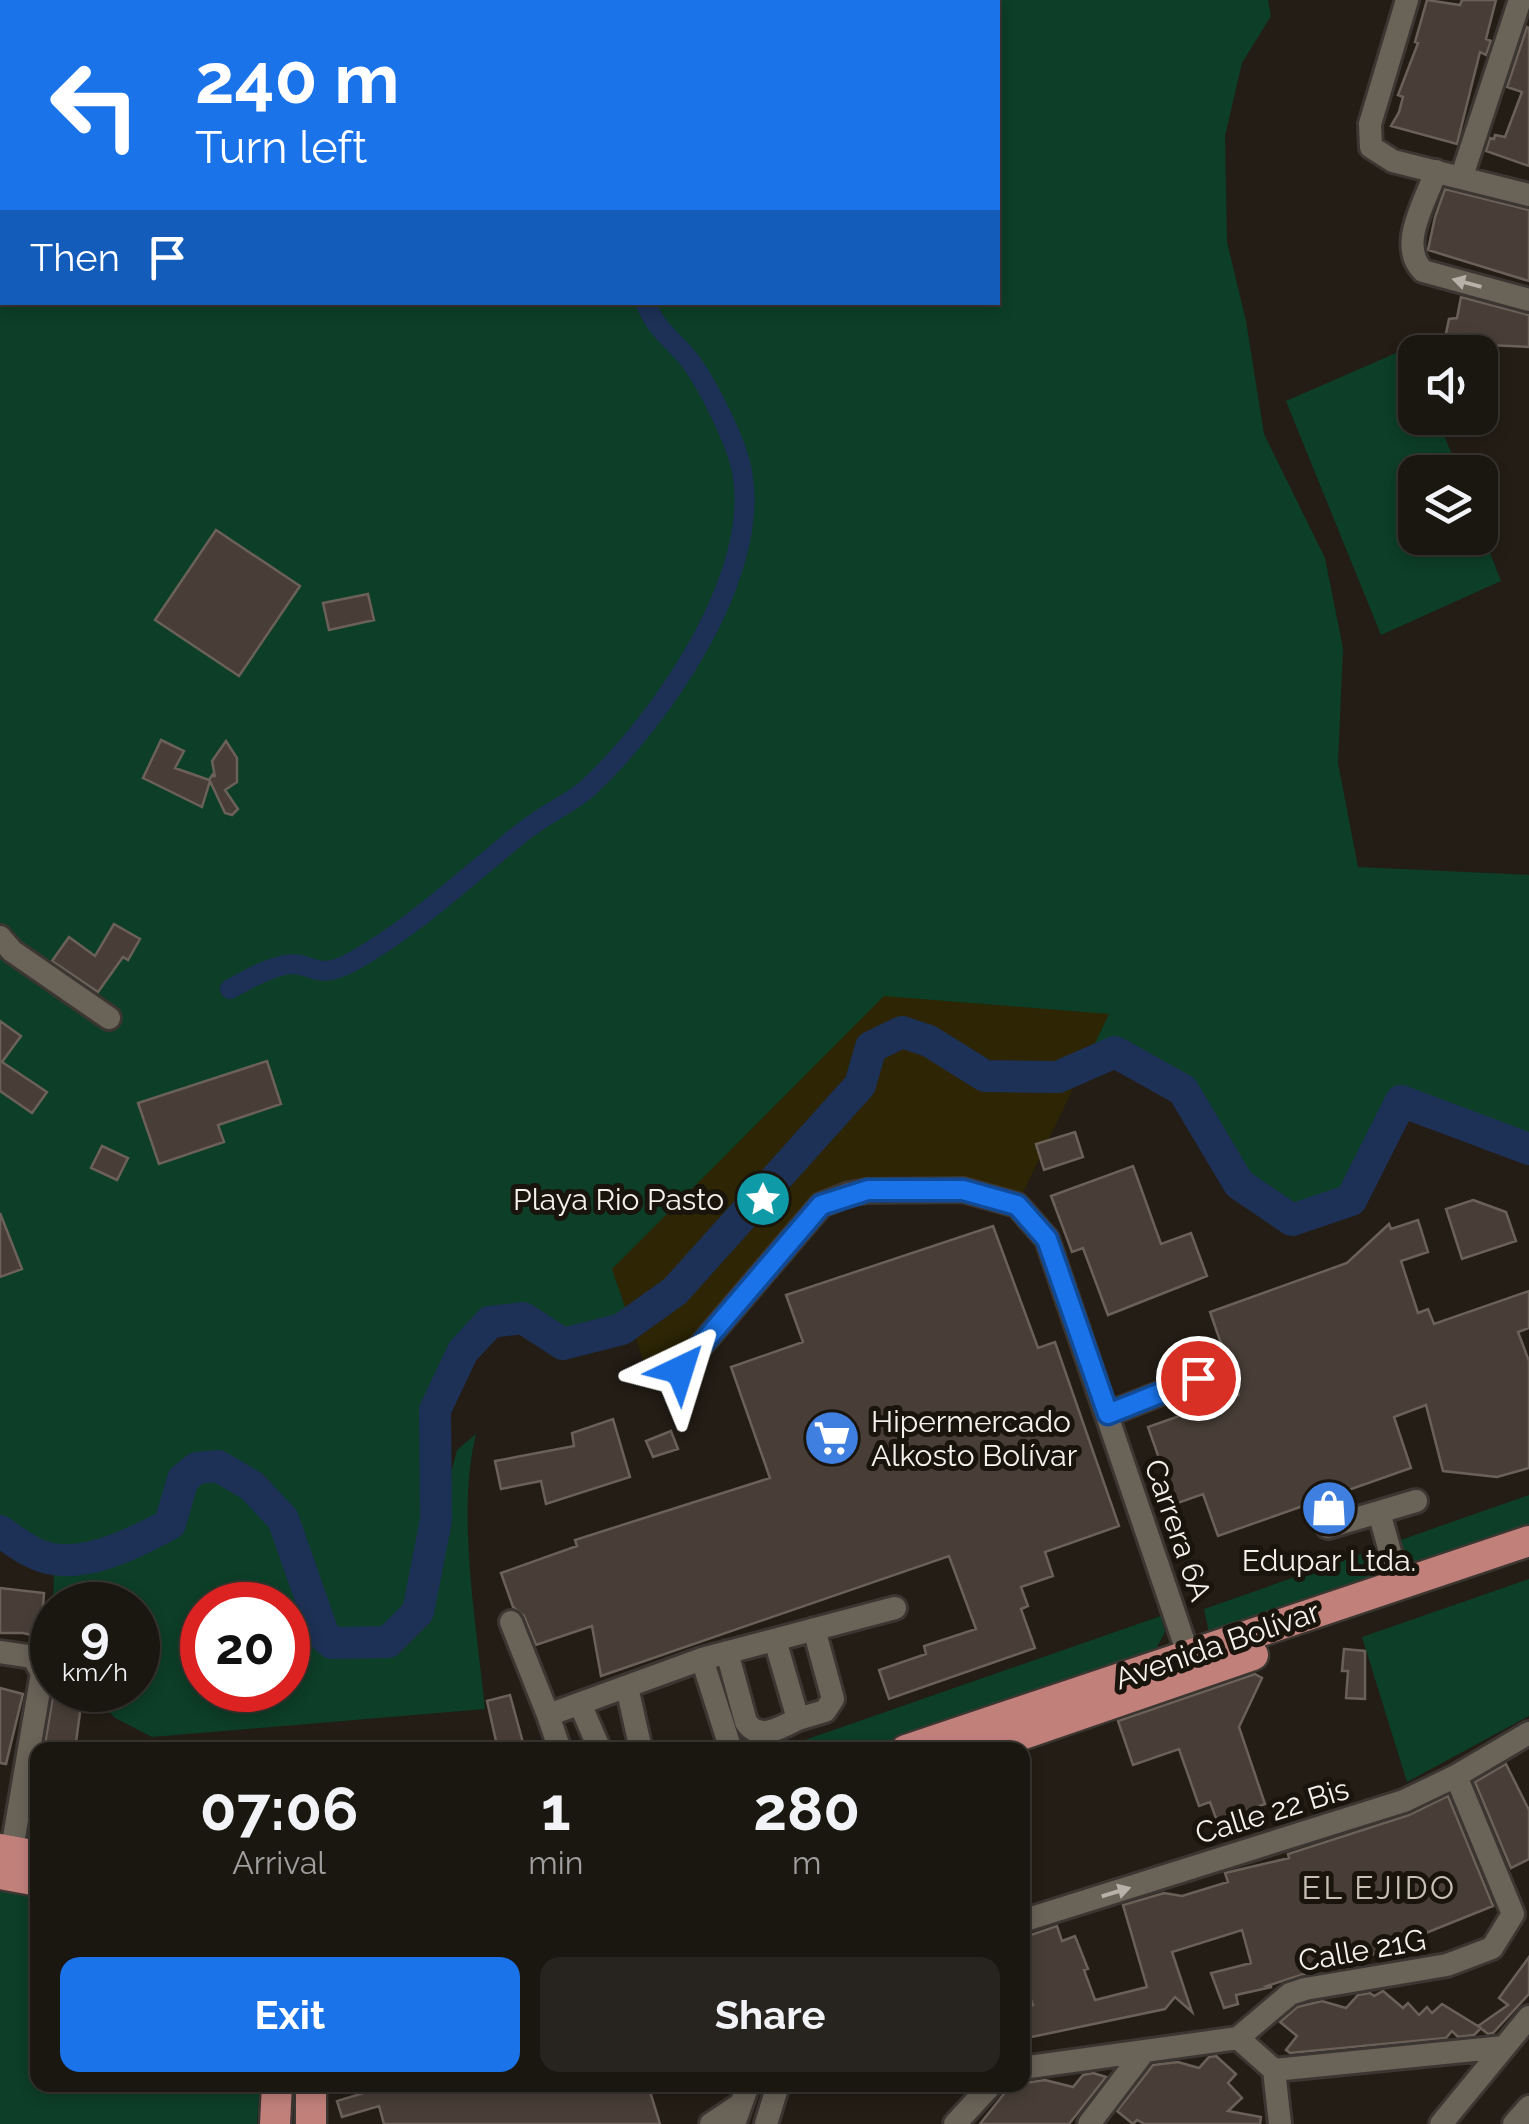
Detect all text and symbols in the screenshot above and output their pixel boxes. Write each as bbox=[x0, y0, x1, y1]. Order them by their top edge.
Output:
text: 240 m bbox=[195, 37, 399, 119]
icon: left bbox=[30, 40, 160, 170]
text: Turn left bbox=[195, 121, 367, 174]
icon: arrive bbox=[140, 230, 195, 285]
text: Then bbox=[30, 235, 120, 280]
one-way arrow bbox=[1451, 274, 1482, 290]
map controls bbox=[1398, 335, 1498, 555]
button: sound bbox=[1398, 335, 1498, 435]
button: layers bbox=[1398, 455, 1498, 555]
place icon: Playa Rio Pasto bbox=[733, 1169, 793, 1229]
place label: Playa Rio Pasto bbox=[513, 1182, 724, 1217]
position arrow bbox=[628, 1318, 732, 1422]
pin bbox=[1156, 1336, 1241, 1421]
icon: arrive bbox=[1171, 1351, 1226, 1406]
place label: Hipermercado Alkosto Bolívar bbox=[871, 1404, 1078, 1473]
supermarket icon: Hipermercado Alkosto Bolívar bbox=[802, 1408, 862, 1468]
street label: Carrera 6A bbox=[1137, 1455, 1219, 1605]
shop icon: Edupar Ltda. bbox=[1299, 1478, 1359, 1538]
place label: Edupar Ltda. bbox=[1242, 1543, 1416, 1578]
speed limit sign: 20 bbox=[180, 1582, 310, 1712]
street label: Avenida Bolívar bbox=[1110, 1593, 1324, 1696]
text: 9 bbox=[80, 1605, 110, 1664]
text: km/h bbox=[62, 1657, 128, 1687]
street label: Calle 22 Bis bbox=[1191, 1771, 1353, 1851]
text: 07:06 bbox=[200, 1774, 358, 1844]
text: 1 bbox=[541, 1774, 571, 1844]
text: 280 bbox=[753, 1774, 860, 1844]
text: Arrival bbox=[232, 1844, 326, 1881]
text: min bbox=[528, 1844, 583, 1881]
text: m bbox=[792, 1844, 821, 1881]
district label: EL EJIDO bbox=[1301, 1869, 1457, 1906]
one-way arrow bbox=[1101, 1884, 1131, 1899]
street label: Calle 21G bbox=[1296, 1922, 1428, 1978]
button: Exit bbox=[60, 1957, 520, 2072]
button: Share bbox=[540, 1957, 1000, 2072]

